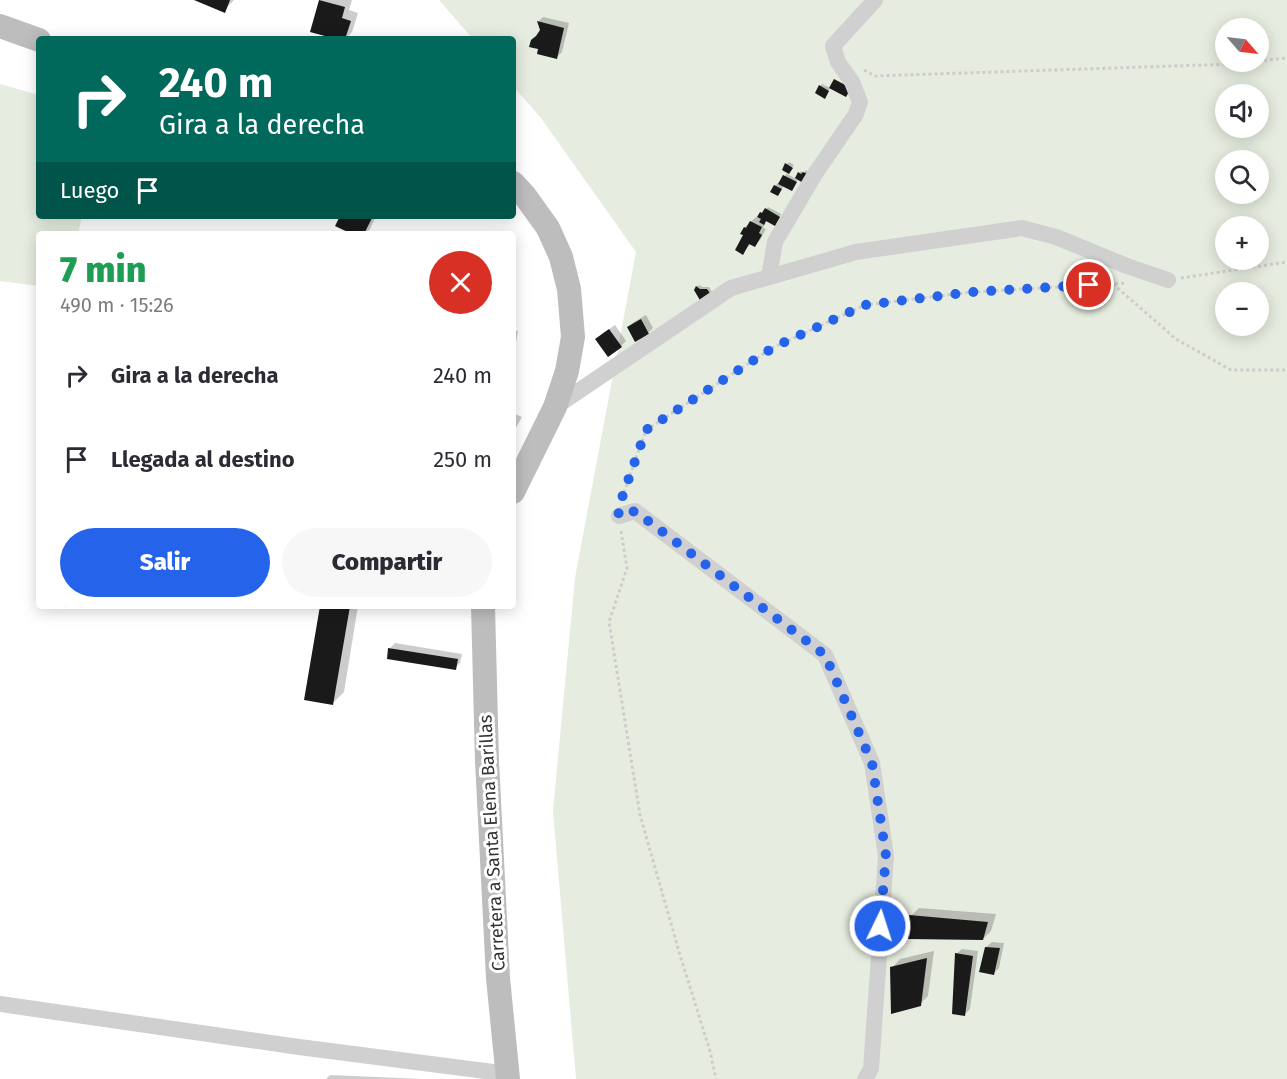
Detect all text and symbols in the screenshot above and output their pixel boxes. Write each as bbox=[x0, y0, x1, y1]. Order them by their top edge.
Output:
north arrow bbox=[1215, 18, 1269, 72]
map controls bbox=[1215, 18, 1269, 336]
text: 240 m bbox=[159, 58, 273, 108]
icon: right bbox=[60, 60, 138, 138]
button: sound bbox=[1215, 84, 1269, 138]
text: Gira a la derecha bbox=[159, 109, 365, 141]
button: search bbox=[1215, 150, 1269, 204]
icon: arrive bbox=[131, 174, 164, 207]
text: Luego bbox=[60, 177, 119, 204]
button: + bbox=[1215, 216, 1269, 270]
text: 7 min bbox=[60, 248, 146, 292]
button: close bbox=[429, 251, 492, 314]
pin bbox=[1063, 259, 1114, 310]
icon: arrive bbox=[1072, 268, 1105, 301]
button: − bbox=[1215, 282, 1269, 336]
text: 490 m · 15:26 bbox=[60, 293, 174, 317]
icon: right bbox=[60, 359, 93, 392]
text: Gira a la derecha bbox=[111, 362, 279, 389]
text: 240 m bbox=[433, 362, 492, 389]
icon: arrive bbox=[60, 443, 93, 476]
text: Llegada al destino bbox=[111, 446, 295, 473]
text: 250 m bbox=[433, 446, 492, 473]
button: Salir bbox=[60, 528, 270, 597]
button: Compartir bbox=[282, 528, 492, 597]
street label: Carretera a Santa Elena Barillas bbox=[474, 714, 510, 972]
position arrow bbox=[848, 894, 912, 958]

